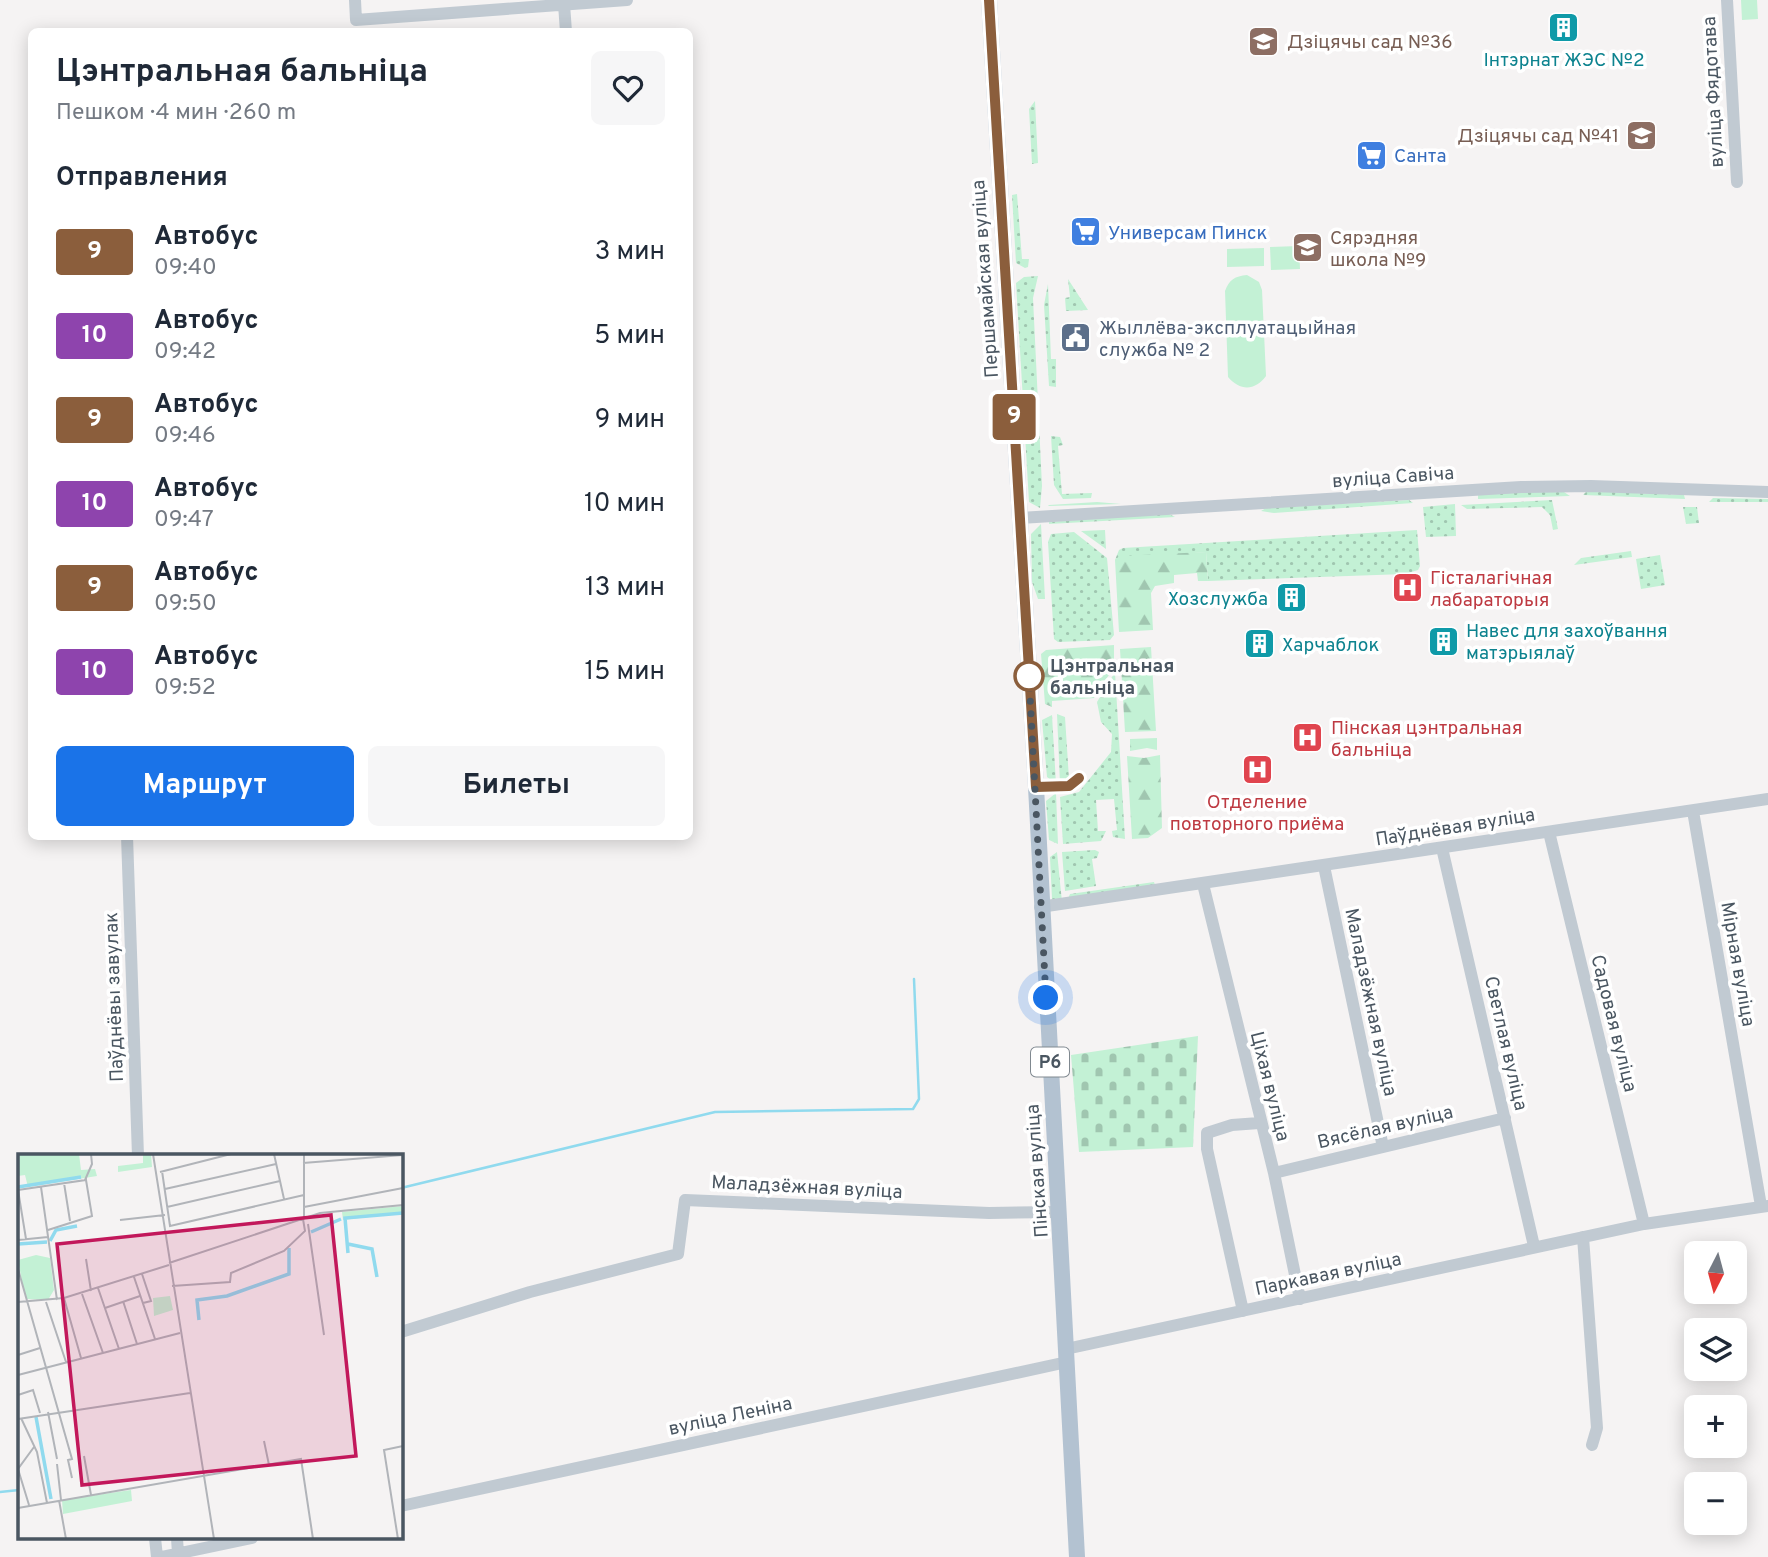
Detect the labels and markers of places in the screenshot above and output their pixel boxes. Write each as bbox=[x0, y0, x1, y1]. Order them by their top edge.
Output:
building icon: Інтэрнат ЖЭС №2 bbox=[1547, 11, 1581, 45]
school or university icon: Дзіцячы сад №36 bbox=[1247, 24, 1281, 58]
place label: Дзіцячы сад №36 bbox=[1287, 31, 1453, 55]
place label: Інтэрнат ЖЭС №2 bbox=[1483, 49, 1645, 73]
school or university icon: Дзіцячы сад №41 bbox=[1625, 118, 1659, 152]
place label: Дзіцячы сад №41 bbox=[1457, 125, 1619, 149]
supermarket icon: Санта bbox=[1354, 138, 1388, 172]
place label: Санта bbox=[1394, 145, 1446, 169]
supermarket icon: Универсам Пинск bbox=[1068, 215, 1102, 249]
place label: Универсам Пинск bbox=[1108, 222, 1268, 246]
place label: Сярэдняя школа №9 bbox=[1330, 227, 1426, 273]
school or university icon: Сярэдняя школа №9 bbox=[1290, 231, 1324, 265]
place label: Жыллёва-эксплуатацыйная служба № 2 bbox=[1099, 317, 1356, 363]
public building icon: Жыллёва-эксплуатацыйная служба № 2 bbox=[1059, 321, 1093, 355]
place label: Гісталагічная лабараторыя bbox=[1430, 567, 1552, 613]
hospital icon: Гісталагічная лабараторыя bbox=[1390, 571, 1424, 605]
building icon: Хозслужба bbox=[1274, 581, 1308, 615]
place label: Хозслужба bbox=[1168, 588, 1268, 612]
place label: Навес для захоўвання матэрыялаў bbox=[1466, 620, 1668, 666]
building icon: Навес для захоўвання матэрыялаў bbox=[1426, 624, 1460, 658]
building icon: Харчаблок bbox=[1242, 627, 1276, 661]
place label: Харчаблок bbox=[1282, 634, 1379, 658]
place label: Цэнтральная бальніца bbox=[1050, 655, 1174, 701]
marker: Цэнтральная бальніца bbox=[1014, 661, 1044, 691]
place label: Пінская цэнтральная бальніца bbox=[1331, 717, 1522, 763]
hospital icon: Пінская цэнтральная бальніца bbox=[1291, 721, 1325, 755]
hospital icon: Отделение повторного приёма bbox=[1240, 753, 1274, 787]
place label: Отделение повторного приёма bbox=[1170, 791, 1344, 837]

